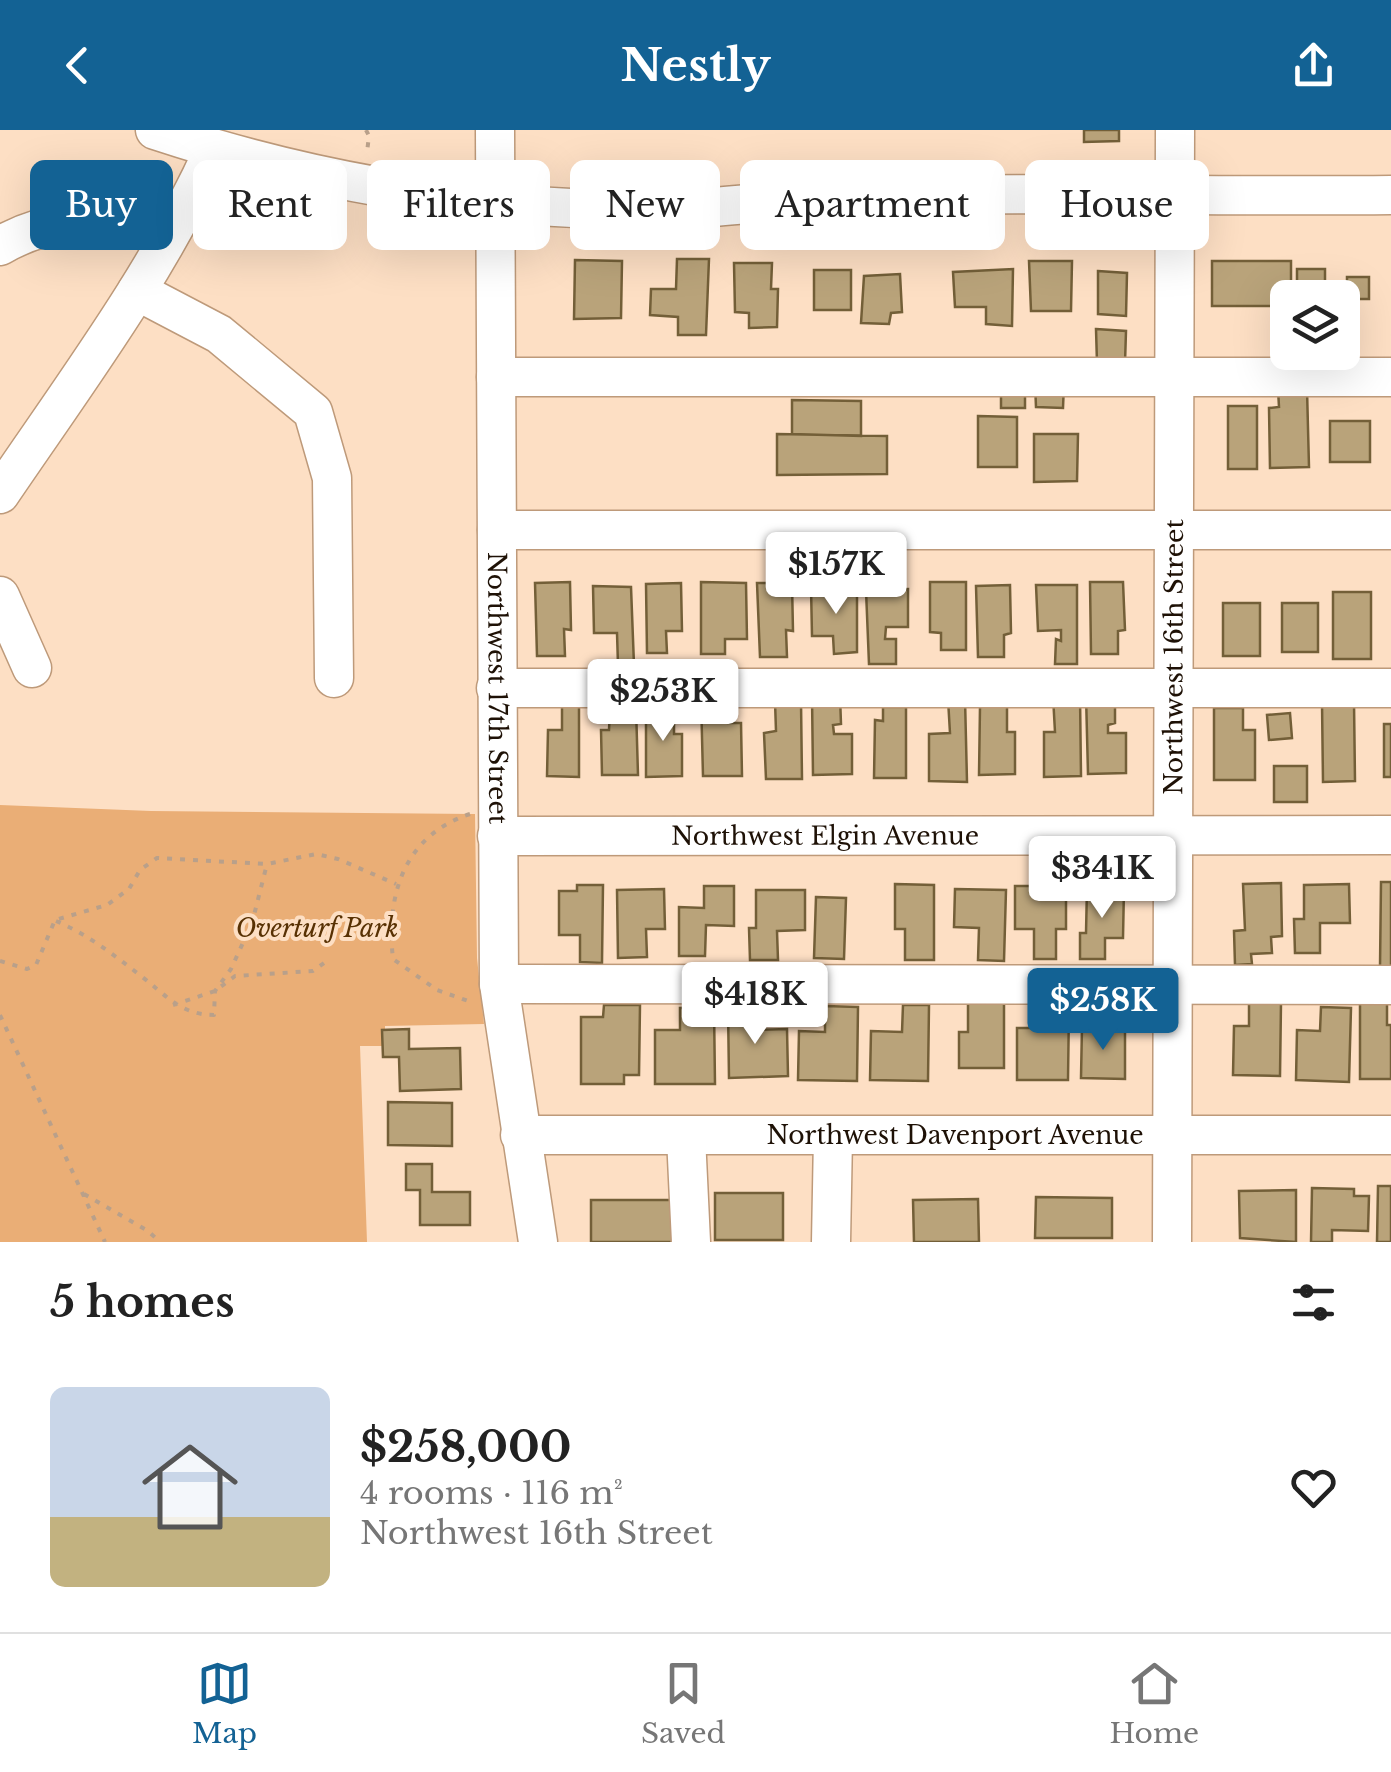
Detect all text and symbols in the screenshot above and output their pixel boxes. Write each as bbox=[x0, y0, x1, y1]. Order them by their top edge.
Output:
text: Nestly bbox=[620, 37, 771, 93]
icon: back bbox=[50, 38, 105, 93]
icon: share bbox=[1286, 38, 1341, 93]
chip: Buy bbox=[30, 160, 173, 250]
chip: Rent bbox=[193, 160, 347, 250]
chip: Filters bbox=[367, 160, 550, 250]
chip: New bbox=[570, 160, 720, 250]
chip: Apartment bbox=[740, 160, 1005, 250]
chip: House bbox=[1025, 160, 1209, 250]
map controls bbox=[1270, 280, 1360, 370]
button: layers bbox=[1270, 280, 1360, 370]
street label: Northwest 16th Street bbox=[1158, 519, 1190, 795]
pin: $157K bbox=[766, 532, 906, 617]
text: $157K bbox=[788, 544, 884, 584]
street label: Northwest 17th Street bbox=[481, 552, 513, 825]
pin: $253K bbox=[593, 659, 733, 744]
text: $253K bbox=[609, 671, 717, 711]
street label: Northwest Elgin Avenue bbox=[671, 820, 979, 852]
pin: $341K bbox=[1032, 836, 1172, 921]
text: $341K bbox=[1051, 848, 1153, 888]
park label: Overturf Park bbox=[236, 913, 398, 944]
pin: $418K bbox=[685, 962, 825, 1047]
pin: $258K bbox=[1033, 968, 1173, 1053]
text: $418K bbox=[704, 974, 806, 1014]
text: $258K bbox=[1049, 980, 1157, 1020]
street label: Northwest Davenport Avenue bbox=[766, 1120, 1144, 1151]
icon: filters bbox=[1286, 1275, 1341, 1330]
text: 5 homes bbox=[50, 1276, 234, 1328]
text: $258,000 bbox=[360, 1421, 571, 1473]
icon: home bbox=[130, 1427, 250, 1547]
icon: heart bbox=[1286, 1460, 1341, 1515]
text: 4 rooms · 116 m² bbox=[360, 1473, 623, 1513]
text: Northwest 16th Street bbox=[360, 1513, 713, 1553]
tab: Map bbox=[192, 1656, 257, 1751]
tab: Saved bbox=[641, 1656, 725, 1751]
tab: Home bbox=[1109, 1656, 1199, 1751]

